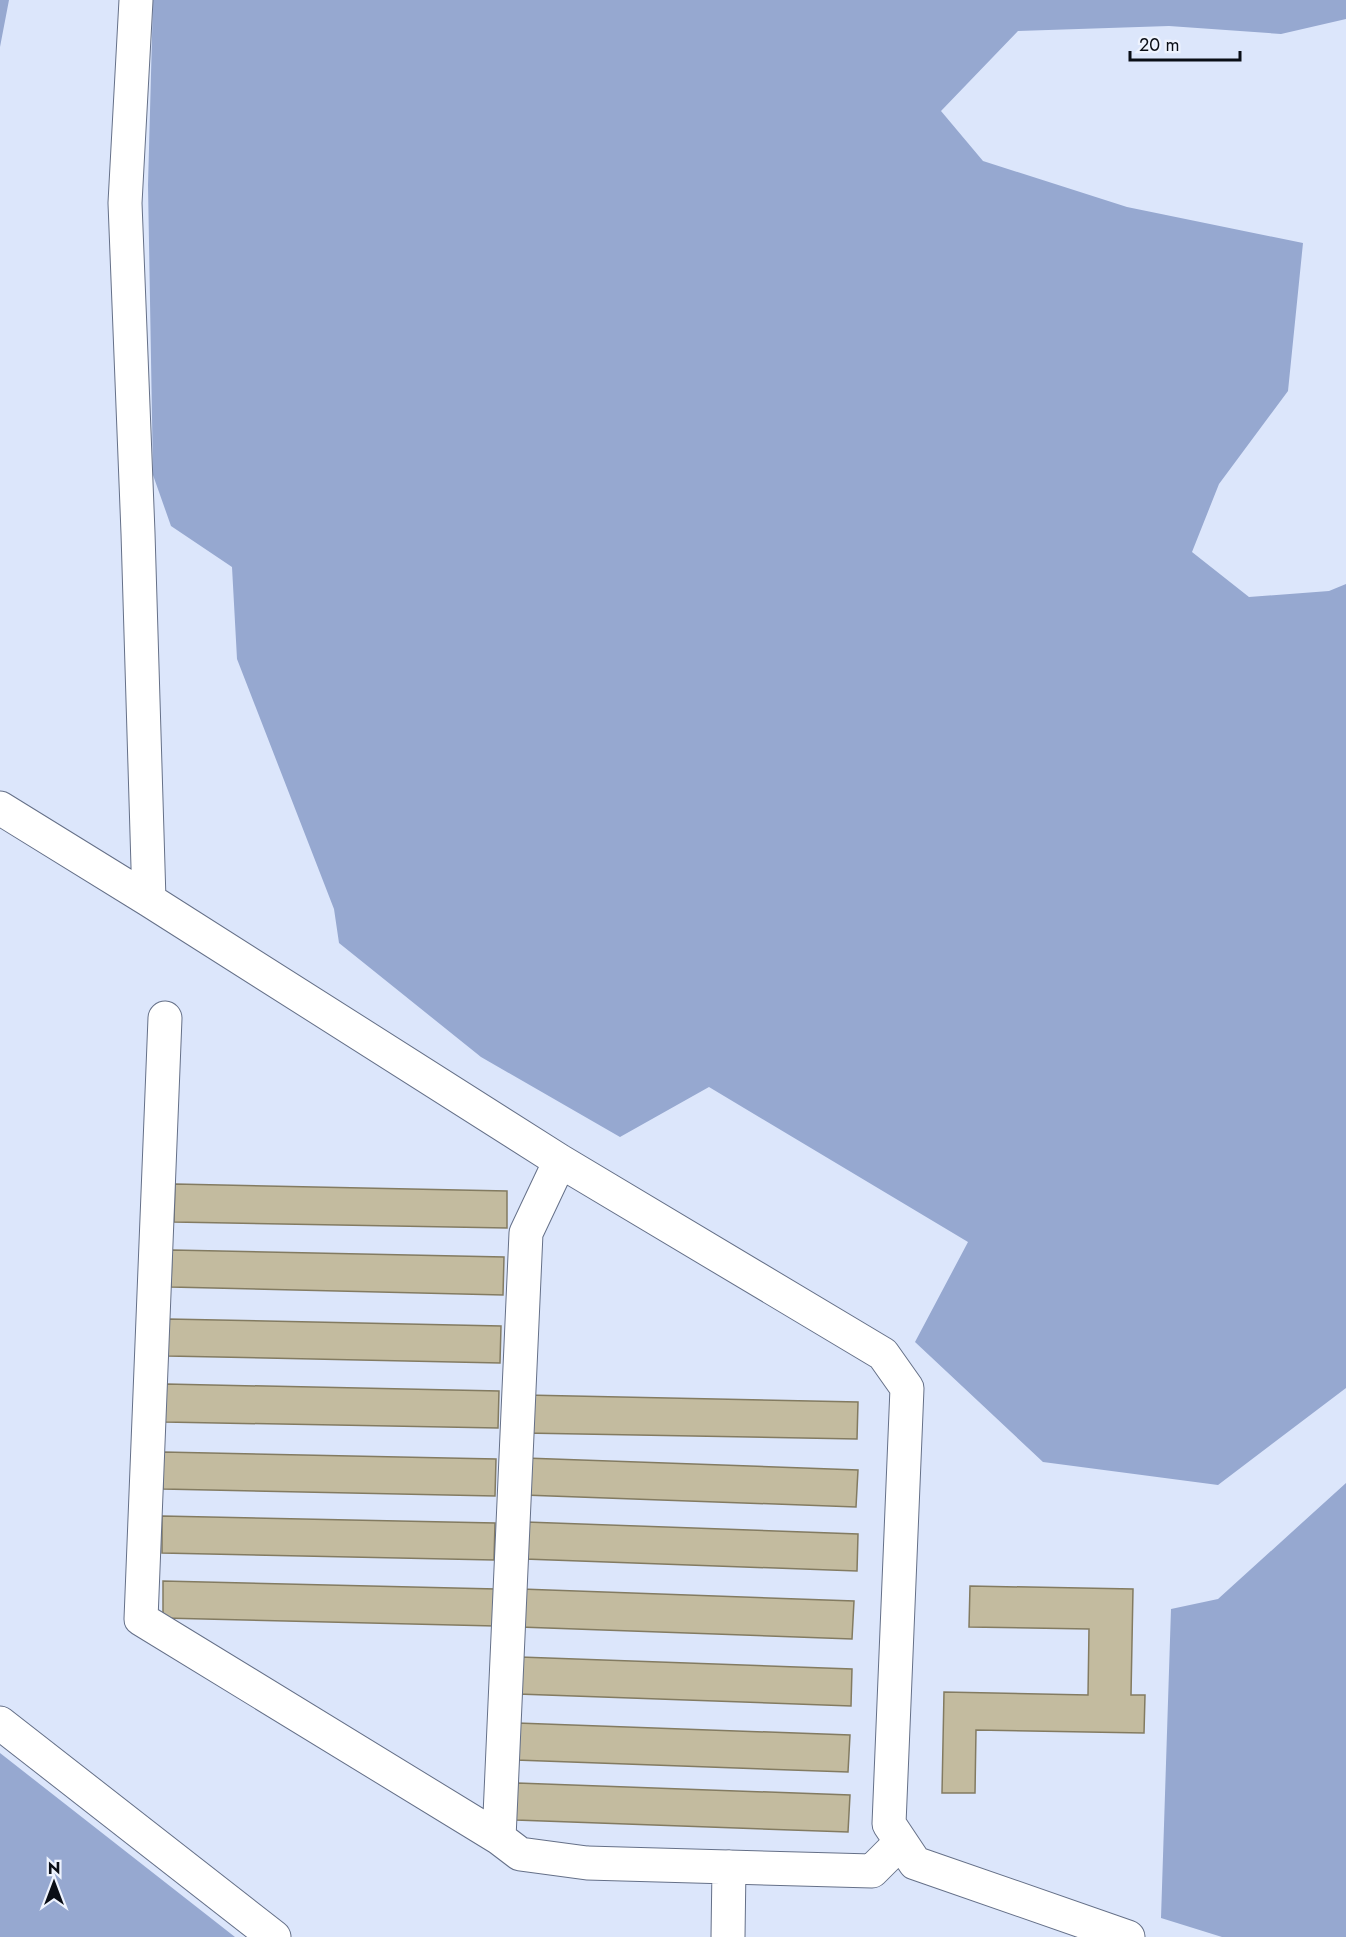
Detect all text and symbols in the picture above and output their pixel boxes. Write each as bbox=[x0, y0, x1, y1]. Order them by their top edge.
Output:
scale bar bbox=[1130, 24, 1240, 62]
text: 20 m bbox=[1139, 32, 1179, 58]
north arrow bbox=[24, 1853, 84, 1913]
text: N bbox=[48, 1857, 60, 1880]

